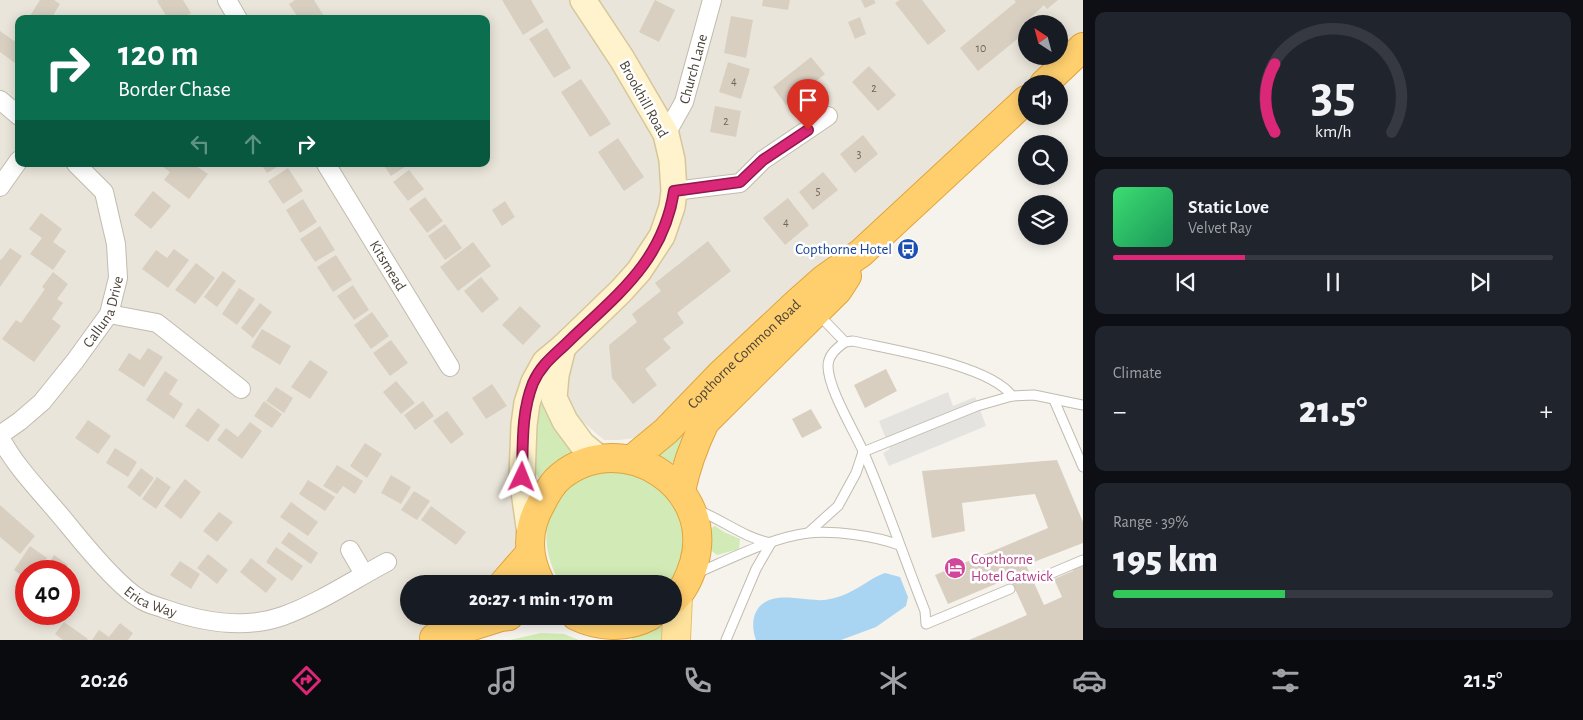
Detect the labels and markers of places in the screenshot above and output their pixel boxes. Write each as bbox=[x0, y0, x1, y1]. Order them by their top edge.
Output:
pin bbox=[787, 79, 829, 130]
bus stop icon: Copthorne Hotel bbox=[896, 237, 920, 261]
place label: Copthorne Hotel bbox=[795, 242, 892, 257]
place label: Copthorne Hotel Gatwick bbox=[971, 552, 1053, 584]
hotel icon: Copthorne Hotel Gatwick bbox=[943, 556, 967, 580]

